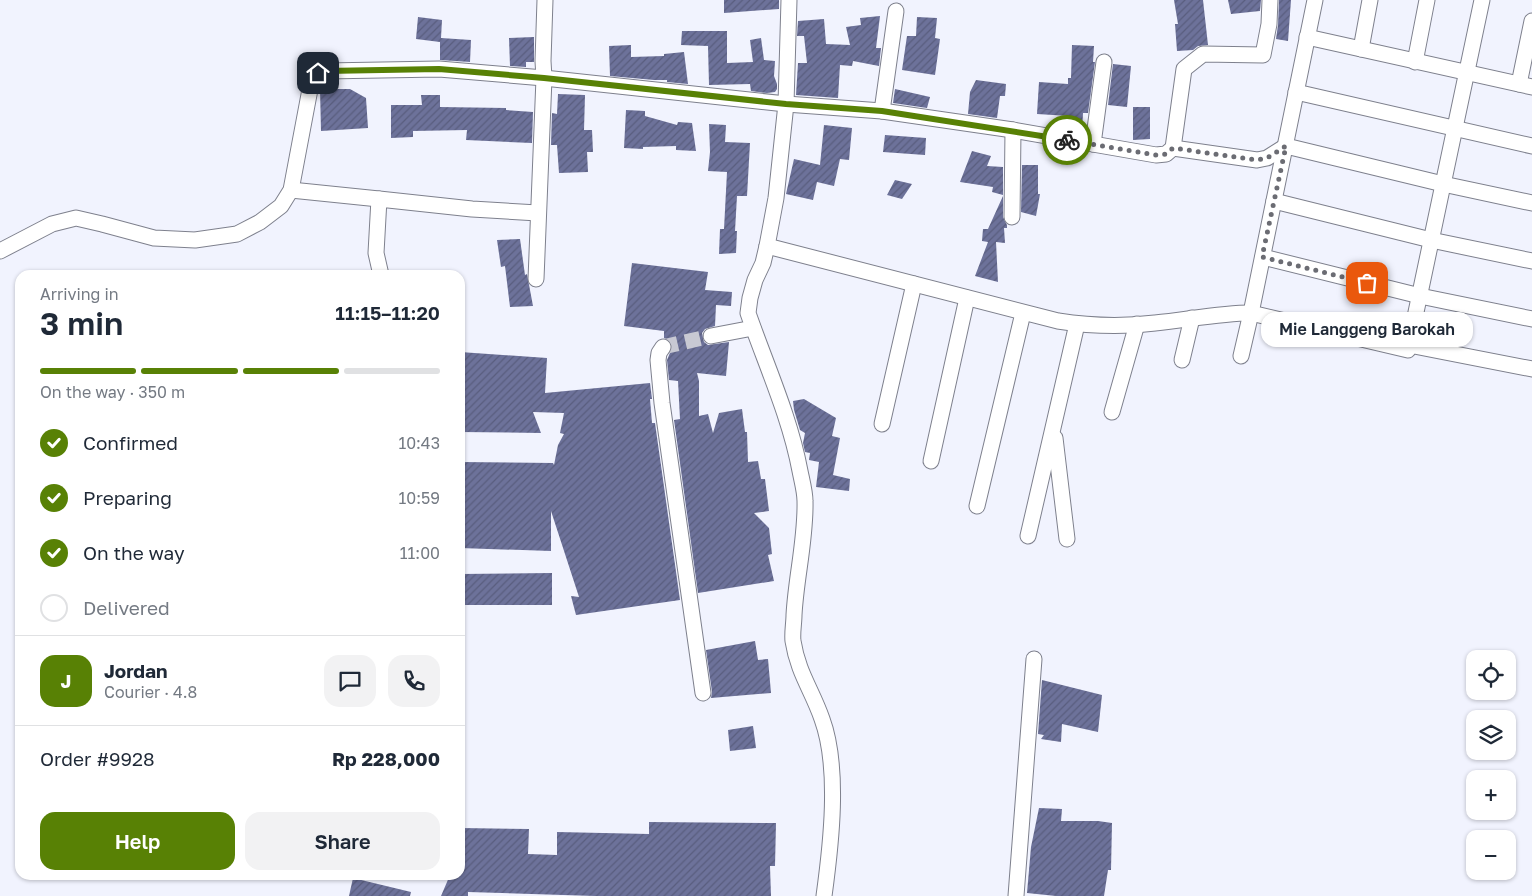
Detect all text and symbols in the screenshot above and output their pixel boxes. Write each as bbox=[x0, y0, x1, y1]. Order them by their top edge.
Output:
pin bbox=[297, 52, 339, 94]
icon: home bbox=[304, 59, 332, 87]
courier bbox=[1042, 115, 1092, 165]
icon: bike bbox=[1053, 126, 1081, 154]
pin bbox=[1346, 262, 1388, 304]
icon: bag bbox=[1353, 269, 1381, 297]
text: Arriving in bbox=[40, 284, 119, 304]
text: 11:15–11:20 bbox=[335, 301, 440, 324]
text: 3 min bbox=[40, 304, 123, 342]
callout: Mie Langgeng Barokah bbox=[1261, 313, 1473, 348]
text: Mie Langgeng Barokah bbox=[1279, 319, 1455, 339]
text: On the way · 350 m bbox=[40, 382, 185, 402]
icon: check bbox=[40, 429, 68, 457]
text: Confirmed bbox=[83, 431, 178, 454]
text: 10:43 bbox=[398, 433, 440, 453]
icon: check bbox=[40, 484, 68, 512]
text: Preparing bbox=[83, 486, 172, 509]
text: 10:59 bbox=[399, 488, 440, 508]
icon: check bbox=[40, 539, 68, 567]
text: On the way bbox=[83, 541, 185, 564]
text: 11:00 bbox=[400, 543, 440, 563]
text: Delivered bbox=[83, 596, 170, 619]
map controls bbox=[1466, 650, 1516, 880]
button: locate bbox=[1466, 650, 1516, 700]
button: chat bbox=[324, 655, 376, 707]
button: phone bbox=[388, 655, 440, 707]
text: Jordan bbox=[104, 659, 168, 682]
text: J bbox=[61, 669, 71, 692]
text: Courier · 4.8 bbox=[104, 682, 197, 702]
button: layers bbox=[1466, 710, 1516, 760]
text: Order #9928 bbox=[40, 747, 155, 770]
text: Rp 228,000 bbox=[332, 747, 440, 770]
button: + bbox=[1466, 770, 1516, 820]
button: Help bbox=[40, 812, 235, 870]
button: Share bbox=[245, 812, 440, 870]
button: − bbox=[1466, 830, 1516, 880]

